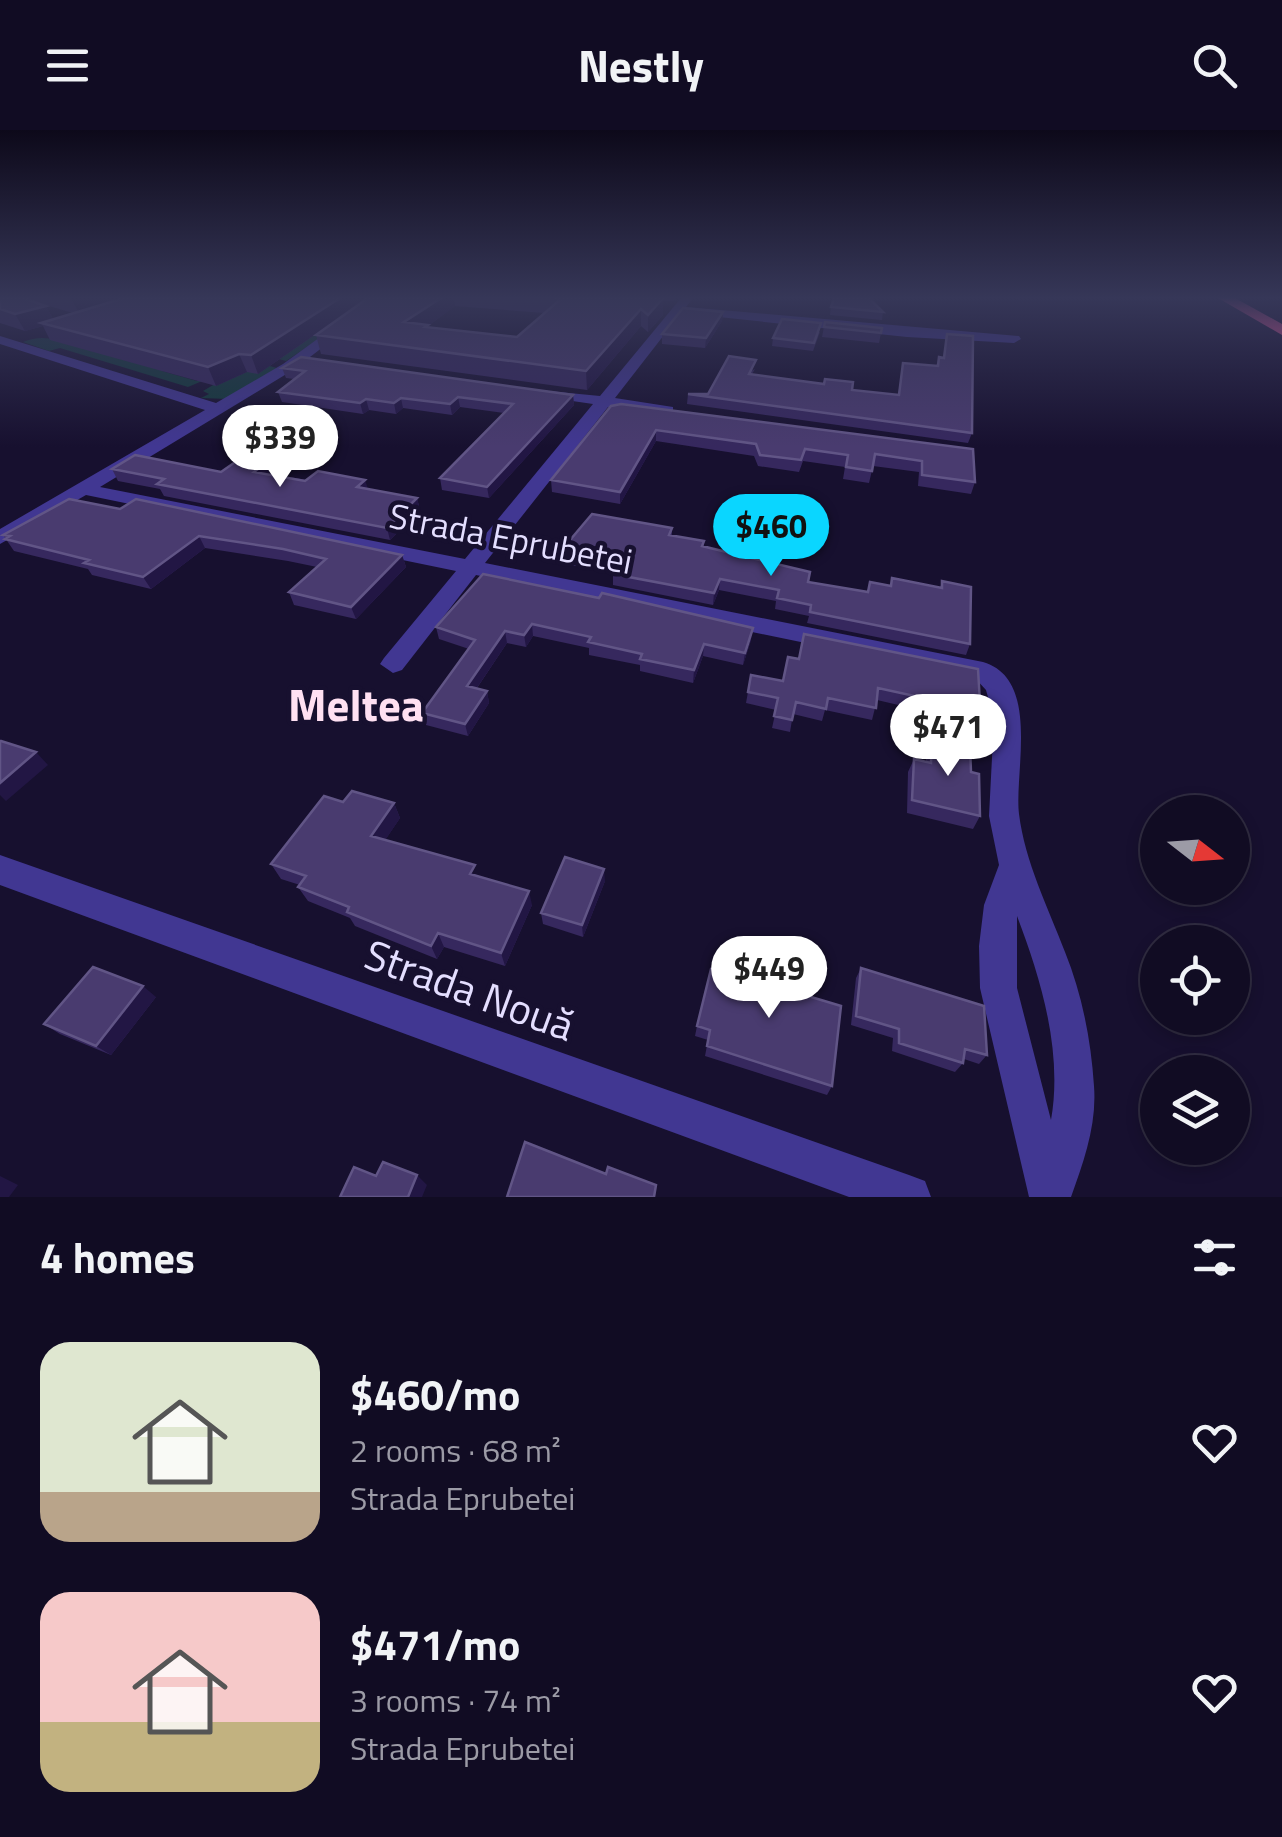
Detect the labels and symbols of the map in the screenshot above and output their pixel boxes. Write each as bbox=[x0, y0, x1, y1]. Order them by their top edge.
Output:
pin: $339 bbox=[221, 405, 339, 490]
street label: Strada Eprubetei bbox=[385, 488, 637, 588]
pin: $460 bbox=[712, 494, 830, 579]
district label: Meltea bbox=[288, 670, 424, 738]
pin: $471 bbox=[889, 694, 1007, 779]
north arrow bbox=[1140, 795, 1250, 905]
street label: Strada Nouă bbox=[356, 921, 584, 1057]
pin: $449 bbox=[710, 936, 828, 1021]

